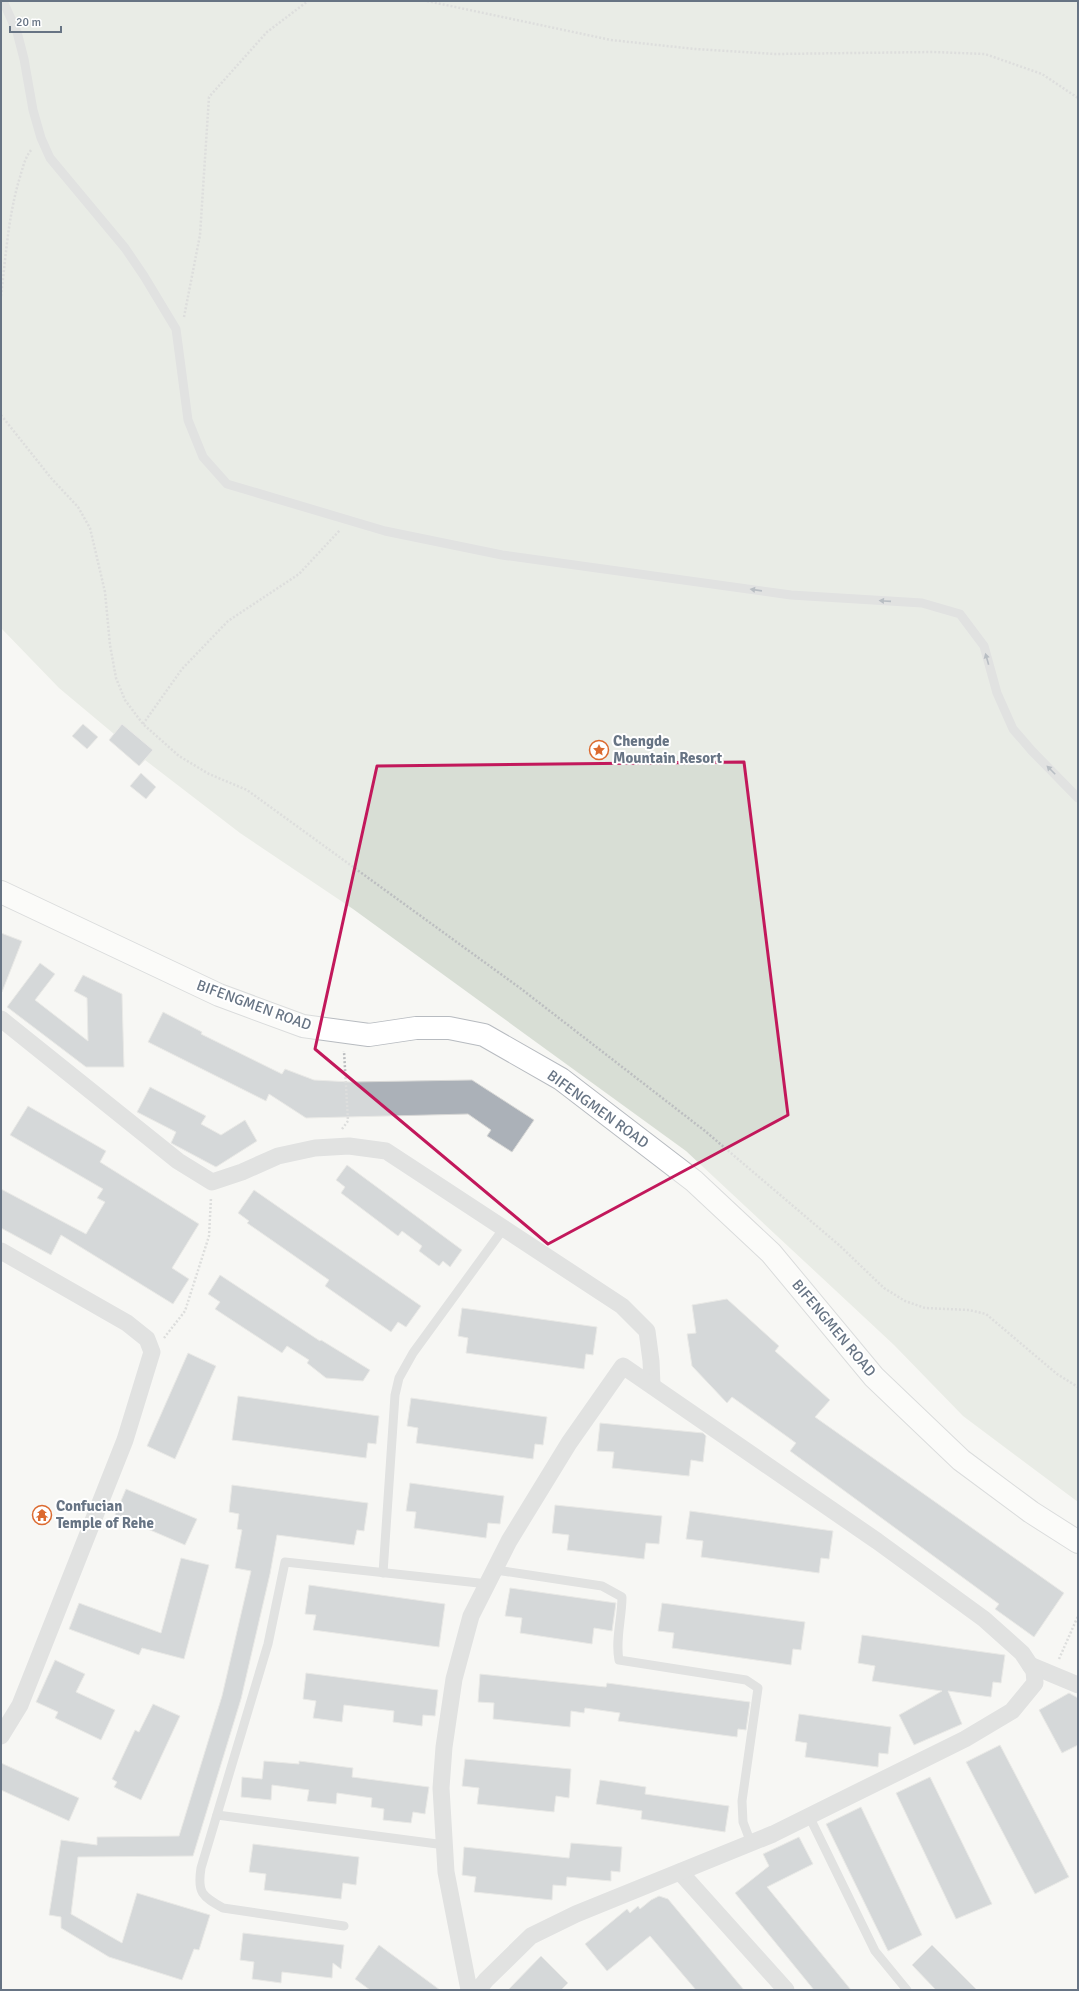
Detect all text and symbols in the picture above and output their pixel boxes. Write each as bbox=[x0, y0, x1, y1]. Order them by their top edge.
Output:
scale bar bbox=[10, 8, 61, 34]
text: 20 m bbox=[16, 15, 41, 30]
one-way arrow bbox=[750, 587, 762, 593]
one-way arrow bbox=[879, 597, 891, 604]
one-way arrow bbox=[984, 653, 990, 665]
place label: Chengde Mountain Resort bbox=[613, 732, 723, 767]
place icon: Chengde Mountain Resort bbox=[588, 739, 610, 761]
one-way arrow bbox=[1046, 765, 1056, 775]
street label: BIFENGMEN ROAD bbox=[194, 976, 314, 1034]
street label: BIFENGMEN ROAD bbox=[544, 1066, 652, 1152]
street label: BIFENGMEN ROAD bbox=[788, 1276, 880, 1380]
place label: Confucian Temple of Rehe bbox=[56, 1497, 154, 1532]
temple icon: Confucian Temple of Rehe bbox=[31, 1504, 53, 1526]

